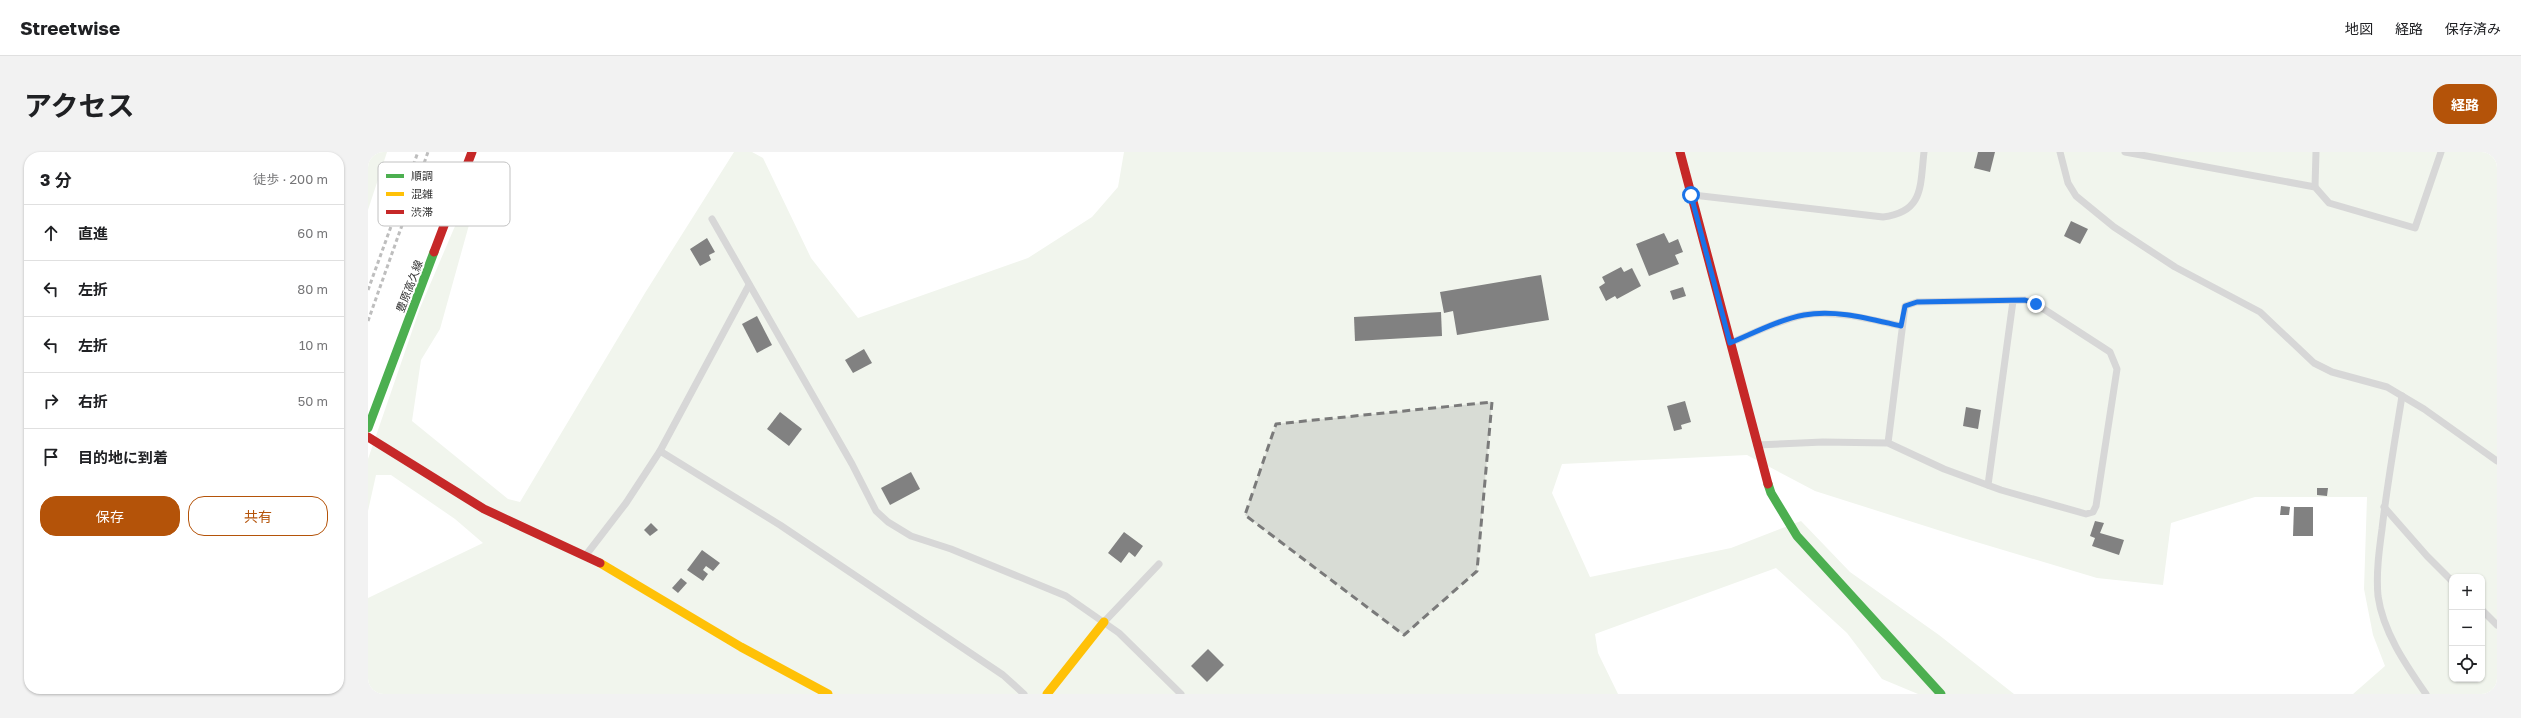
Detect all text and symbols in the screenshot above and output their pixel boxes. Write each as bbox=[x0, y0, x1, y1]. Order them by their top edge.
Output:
text: Streetwise bbox=[20, 16, 120, 39]
text: 地図 bbox=[2345, 20, 2373, 37]
text: 経路 bbox=[2395, 20, 2423, 37]
text: 保存済み bbox=[2445, 20, 2501, 37]
button: 経路 bbox=[2433, 84, 2497, 124]
text: アクセス bbox=[24, 89, 135, 122]
legend bbox=[378, 162, 510, 226]
text: 3 分 bbox=[40, 169, 72, 190]
text: 順調 bbox=[411, 169, 433, 182]
text: 徒歩 · 200 m bbox=[253, 171, 328, 187]
route start bbox=[1682, 186, 1700, 204]
text: 混雑 bbox=[411, 187, 433, 200]
text: 渋滞 bbox=[411, 205, 433, 218]
icon: ahead bbox=[40, 222, 62, 244]
text: 直進 bbox=[78, 224, 108, 242]
text: 60 m bbox=[297, 225, 328, 241]
street label: 豊原高久線 bbox=[393, 258, 425, 314]
icon: left bbox=[40, 278, 62, 300]
text: 左折 bbox=[78, 280, 108, 298]
text: 80 m bbox=[297, 281, 328, 297]
route end bbox=[2027, 295, 2045, 313]
icon: left bbox=[40, 334, 62, 356]
text: 左折 bbox=[78, 336, 108, 354]
text: 10 m bbox=[299, 337, 328, 353]
icon: right bbox=[40, 390, 62, 412]
text: 右折 bbox=[78, 392, 108, 410]
text: 50 m bbox=[298, 393, 328, 409]
icon: arrive bbox=[40, 446, 62, 468]
text: 目的地に到着 bbox=[78, 448, 168, 466]
button: 保存 bbox=[40, 496, 180, 536]
button: 共有 bbox=[188, 496, 328, 536]
map controls bbox=[2449, 574, 2485, 682]
button: + bbox=[2449, 574, 2485, 610]
button: − bbox=[2449, 610, 2485, 646]
button: locate bbox=[2449, 646, 2485, 682]

